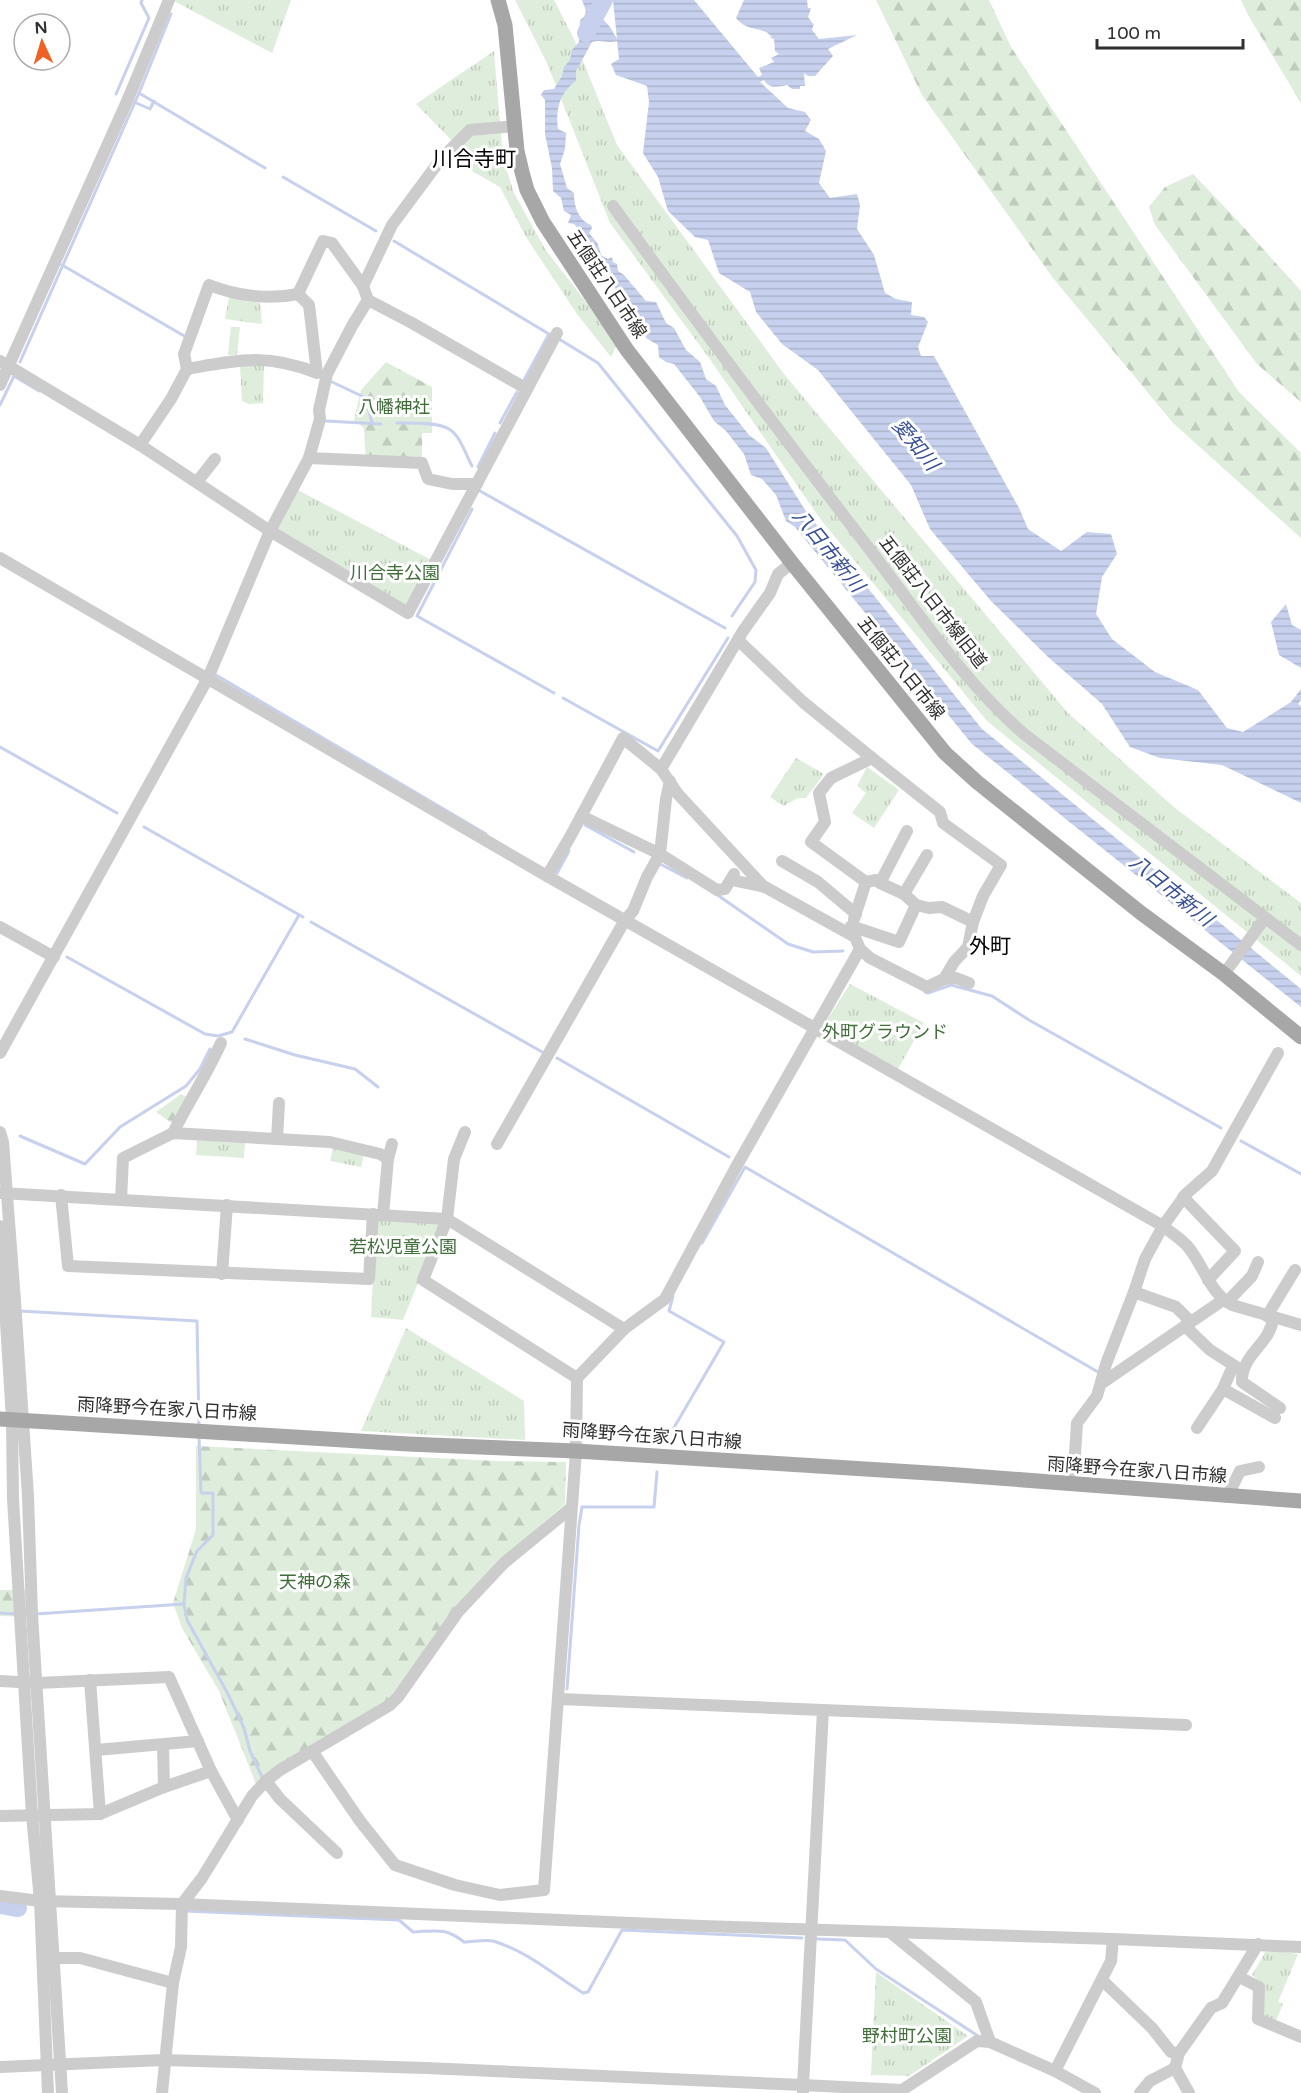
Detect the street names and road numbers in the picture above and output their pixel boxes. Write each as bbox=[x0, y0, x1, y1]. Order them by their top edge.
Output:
street label: 五個荘八日市線 bbox=[563, 226, 651, 342]
street label: 五個荘八日市線旧道 bbox=[875, 532, 991, 672]
street label: 五個荘八日市線 bbox=[853, 612, 949, 724]
street label: 雨降野今在家八日市線 bbox=[77, 1393, 257, 1425]
street label: 雨降野今在家八日市線 bbox=[561, 1419, 743, 1453]
street label: 雨降野今在家八日市線 bbox=[1046, 1453, 1228, 1487]

